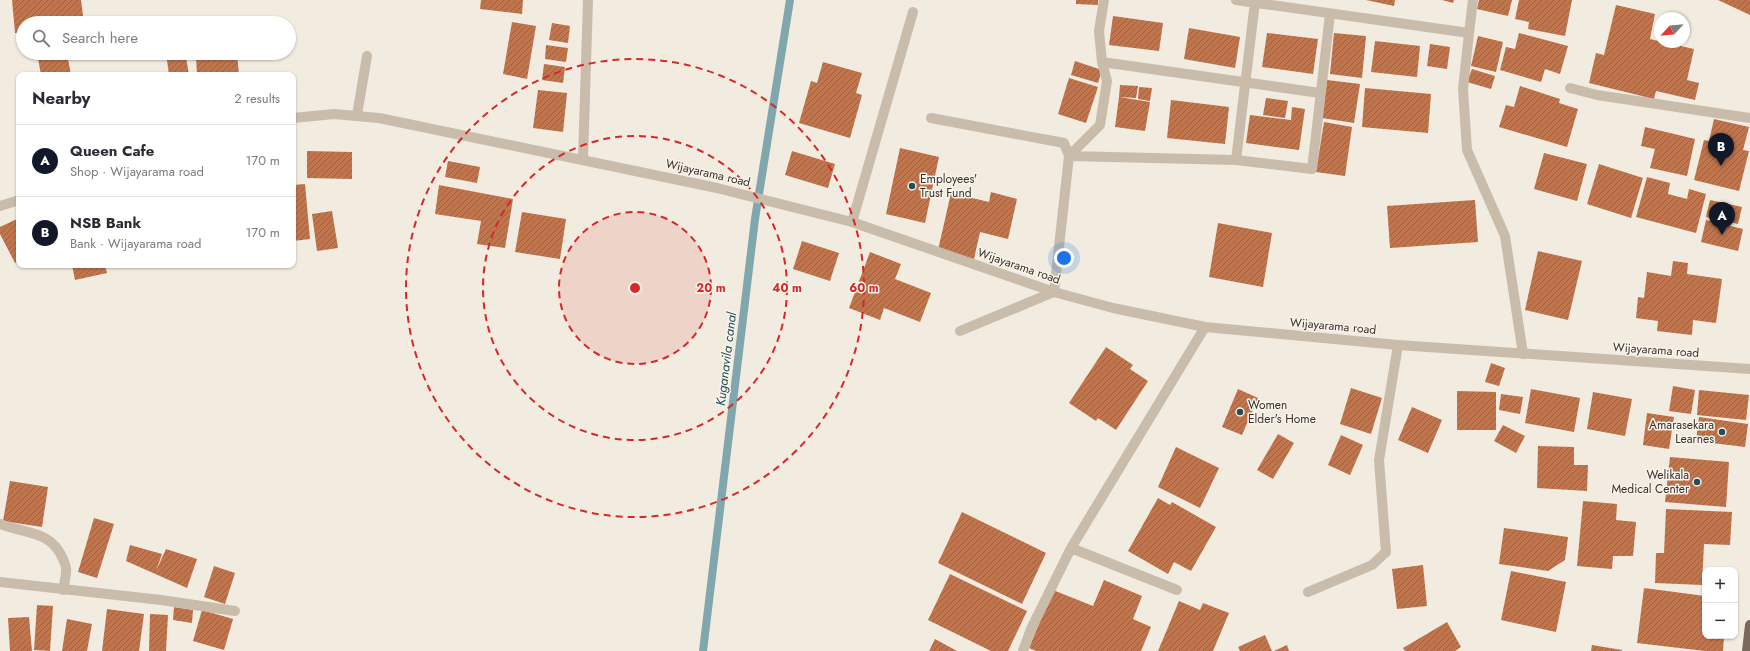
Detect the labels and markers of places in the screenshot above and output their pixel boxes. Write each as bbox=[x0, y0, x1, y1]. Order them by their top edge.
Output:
pin: B bbox=[1708, 133, 1734, 166]
place label: Employees' Trust Fund bbox=[920, 170, 977, 202]
marker: Employees' Trust Fund bbox=[907, 181, 917, 191]
pin: A bbox=[1709, 202, 1735, 235]
centre of rings bbox=[628, 281, 642, 295]
place label: Women Elder's Home bbox=[1248, 396, 1316, 428]
marker: Women Elder's Home bbox=[1235, 407, 1245, 417]
place label: Amarasekara Learnes bbox=[1649, 416, 1714, 448]
marker: Amarasekara Learnes bbox=[1717, 427, 1727, 437]
place label: Welikala Medical Center bbox=[1611, 466, 1690, 498]
marker: Welikala Medical Center bbox=[1692, 477, 1702, 487]

